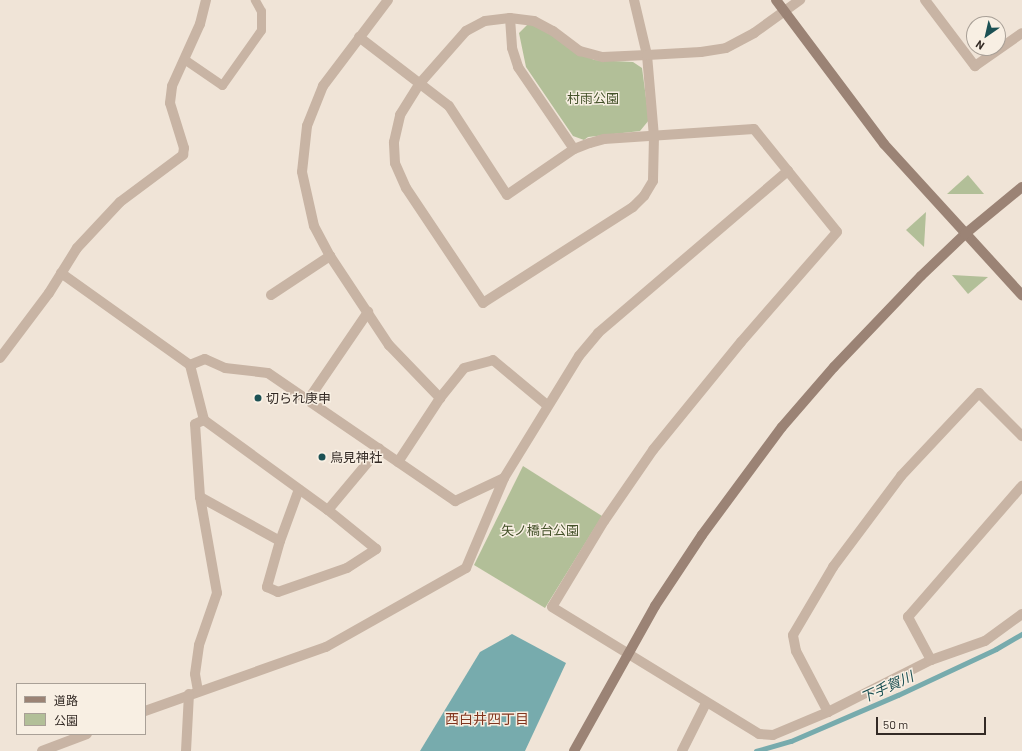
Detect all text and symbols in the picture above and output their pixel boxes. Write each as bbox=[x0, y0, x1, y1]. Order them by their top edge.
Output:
north arrow bbox=[966, 16, 1006, 56]
text: N bbox=[973, 38, 986, 53]
park label: 村雨公園 bbox=[567, 90, 619, 106]
place label: 切られ庚申 bbox=[266, 390, 331, 406]
marker: 切られ庚申 bbox=[253, 393, 263, 403]
place label: 鳥見神社 bbox=[330, 449, 382, 465]
marker: 鳥見神社 bbox=[317, 452, 327, 462]
park label: 矢ノ橋台公園 bbox=[501, 522, 579, 538]
water label: 下手賀川 bbox=[858, 668, 916, 706]
legend bbox=[16, 683, 146, 735]
text: 道路 bbox=[54, 693, 78, 707]
scale bar bbox=[878, 709, 988, 735]
district label: 西白井四丁目 bbox=[445, 711, 529, 727]
text: 公園 bbox=[54, 713, 78, 727]
text: 50 m bbox=[883, 717, 908, 731]

